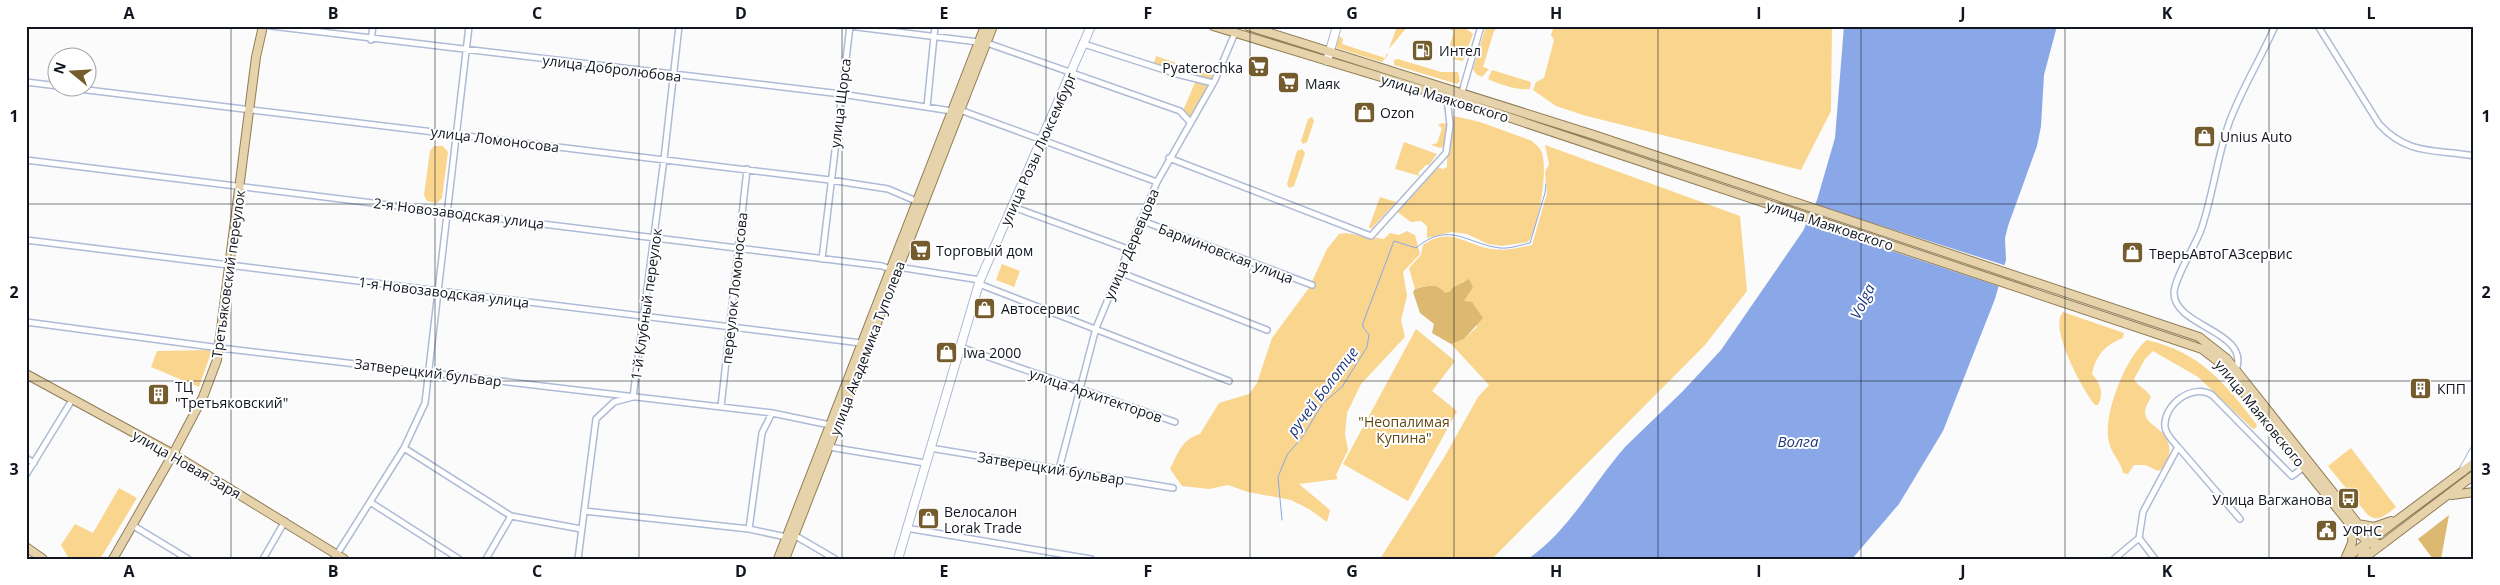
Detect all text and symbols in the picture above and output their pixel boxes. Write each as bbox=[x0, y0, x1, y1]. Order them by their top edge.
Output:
text: A bbox=[123, 2, 135, 24]
text: B bbox=[328, 2, 338, 24]
text: C bbox=[532, 2, 542, 24]
text: D bbox=[735, 2, 747, 24]
text: E bbox=[940, 2, 949, 24]
text: F bbox=[1144, 2, 1152, 24]
text: G bbox=[1346, 2, 1358, 24]
text: H bbox=[1550, 2, 1562, 24]
text: I bbox=[1756, 2, 1762, 24]
text: J bbox=[1958, 2, 1966, 24]
text: K bbox=[2162, 2, 2173, 24]
text: L bbox=[2366, 2, 2376, 24]
fuel station icon: Интел bbox=[1411, 38, 1435, 62]
place label: Интел bbox=[1439, 41, 1481, 60]
north arrow bbox=[48, 48, 98, 98]
street label: улица Добролюбова bbox=[542, 50, 682, 86]
supermarket icon: Pyaterochka bbox=[1247, 55, 1271, 79]
street label: улица Щорса bbox=[825, 57, 855, 149]
place label: Pyaterochka bbox=[1162, 58, 1243, 77]
text: N bbox=[48, 59, 70, 76]
street label: улица Розы Люксембург bbox=[996, 70, 1080, 228]
street label: улица Маяковского bbox=[1379, 70, 1511, 126]
supermarket icon: Маяк bbox=[1277, 71, 1301, 95]
place label: Маяк bbox=[1305, 74, 1341, 93]
shop icon: Ozon bbox=[1352, 100, 1376, 124]
place label: Ozon bbox=[1380, 103, 1414, 122]
text: 1 bbox=[9, 105, 19, 127]
text: 1 bbox=[2481, 105, 2491, 127]
street label: улица Ломоносова bbox=[430, 122, 560, 156]
shop icon: Unius Auto bbox=[2192, 124, 2216, 148]
place label: Unius Auto bbox=[2220, 127, 2292, 146]
street label: улица Деревцова bbox=[1099, 186, 1163, 302]
street label: Третьяковский переулок bbox=[207, 188, 249, 359]
street label: 2-я Новозаводская улица bbox=[373, 193, 545, 233]
street label: улица Маяковского bbox=[1764, 195, 1896, 255]
street label: переулок Ломоносова bbox=[717, 211, 751, 365]
street label: Барминовская улица bbox=[1156, 219, 1296, 287]
street label: 1-й Клубный переулок bbox=[626, 226, 666, 381]
supermarket icon: Торговый дом bbox=[908, 238, 932, 262]
place label: Торговый дом bbox=[936, 241, 1033, 260]
shop icon: ТверьАвтоГАЗсервис bbox=[2121, 241, 2145, 265]
place label: ТверьАвтоГАЗсервис bbox=[2149, 244, 2293, 263]
street label: улица Академика Туполева bbox=[825, 258, 909, 438]
street label: 1-я Новозаводская улица bbox=[358, 272, 530, 312]
water label: Volga bbox=[1845, 280, 1879, 322]
text: 2 bbox=[9, 281, 19, 303]
text: 2 bbox=[2481, 281, 2491, 303]
shop icon: Автосервис bbox=[973, 296, 997, 320]
place label: Автосервис bbox=[1001, 299, 1080, 318]
shop icon: Iwa 2000 bbox=[935, 340, 959, 364]
water label: ручей Болотце bbox=[1281, 342, 1362, 440]
place label: Iwa 2000 bbox=[963, 343, 1021, 362]
street label: Затверецкий бульвар bbox=[353, 354, 503, 390]
street label: улица Маяковского bbox=[2211, 355, 2309, 471]
street label: улица Архитекторов bbox=[1027, 363, 1165, 427]
building icon: КПП bbox=[2409, 376, 2433, 400]
place label: ТЦ "Третьяковский" bbox=[175, 377, 288, 412]
place label: КПП bbox=[2437, 379, 2466, 398]
building icon: ТЦ "Третьяковский" bbox=[147, 382, 171, 406]
park label: "Неопалимая Купина" bbox=[1358, 412, 1450, 447]
street label: улица Новая Заря bbox=[129, 425, 245, 503]
water label: Волга bbox=[1778, 431, 1819, 451]
street label: Затверецкий бульвар bbox=[976, 447, 1126, 489]
text: 3 bbox=[9, 458, 19, 480]
text: 3 bbox=[2481, 458, 2491, 480]
bus stop icon: Улица Вагжанова bbox=[2336, 487, 2360, 511]
place label: Улица Вагжанова bbox=[2212, 490, 2332, 509]
place label: Велосалон Lorak Trade bbox=[944, 502, 1022, 537]
shop icon: Велосалон Lorak Trade bbox=[916, 507, 940, 531]
public building icon: УФНС bbox=[2315, 518, 2339, 542]
place label: УФНС bbox=[2343, 521, 2382, 540]
text: A bbox=[123, 560, 135, 582]
text: B bbox=[328, 560, 338, 582]
text: C bbox=[532, 560, 542, 582]
text: D bbox=[735, 560, 747, 582]
text: E bbox=[940, 560, 949, 582]
text: F bbox=[1144, 560, 1152, 582]
text: G bbox=[1346, 560, 1358, 582]
text: H bbox=[1550, 560, 1562, 582]
text: I bbox=[1756, 560, 1762, 582]
text: J bbox=[1958, 560, 1966, 582]
text: K bbox=[2162, 560, 2173, 582]
text: L bbox=[2366, 560, 2376, 582]

